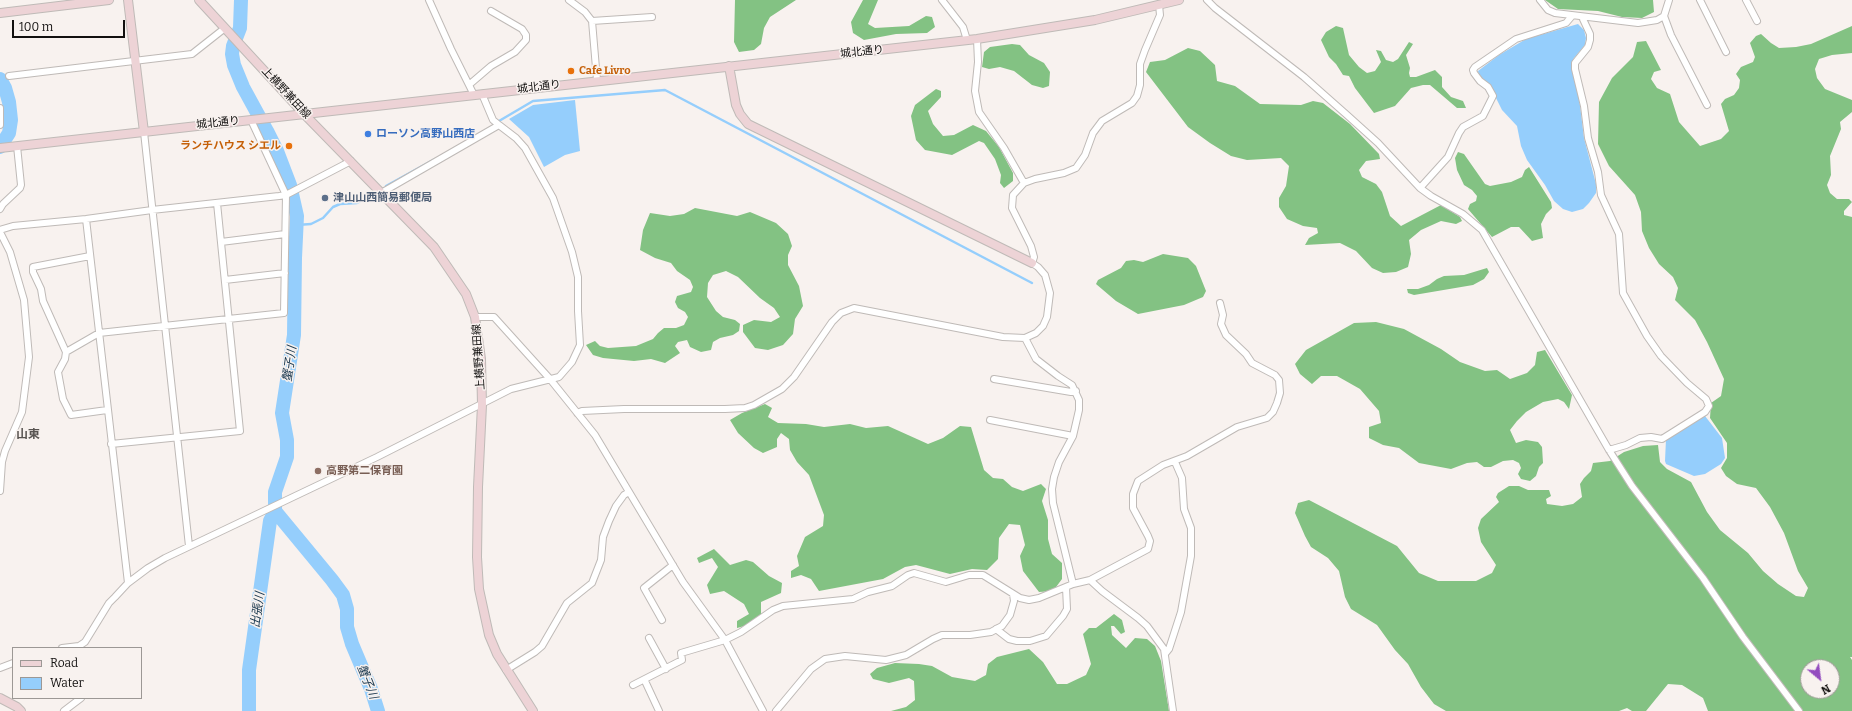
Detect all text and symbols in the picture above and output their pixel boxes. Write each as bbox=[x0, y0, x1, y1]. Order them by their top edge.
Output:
scale bar bbox=[14, 12, 127, 38]
text: 100 m bbox=[19, 20, 53, 34]
street label: 城北通り bbox=[839, 43, 885, 61]
street label: 上横野兼田線 bbox=[259, 64, 313, 122]
place label: Cafe Livro bbox=[579, 64, 631, 78]
marker: Cafe Livro bbox=[566, 66, 576, 76]
street label: 城北通り bbox=[516, 78, 562, 96]
street label: 城北通り bbox=[195, 114, 241, 132]
place label: ローソン高野山西店 bbox=[376, 127, 475, 141]
marker: ローソン高野山西店 bbox=[363, 129, 373, 139]
place label: ランチハウス シエル bbox=[180, 139, 281, 153]
marker: ランチハウス シエル bbox=[284, 141, 294, 151]
place label: 津山山西簡易郵便局 bbox=[333, 191, 432, 205]
marker: 津山山西簡易郵便局 bbox=[320, 193, 330, 203]
street label: 上横野兼田線 bbox=[470, 324, 488, 390]
water label: 蟹子川 bbox=[280, 345, 300, 383]
district label: 山東 bbox=[16, 428, 40, 442]
place label: 高野第二保育園 bbox=[326, 464, 403, 478]
marker: 高野第二保育園 bbox=[313, 466, 323, 476]
water label: 出張川 bbox=[248, 591, 268, 629]
legend bbox=[12, 647, 142, 699]
text: Road bbox=[50, 656, 78, 670]
north arrow bbox=[1800, 659, 1840, 699]
water label: 蟹子川 bbox=[354, 663, 380, 701]
text: Water bbox=[50, 676, 84, 690]
text: N bbox=[1819, 681, 1832, 697]

